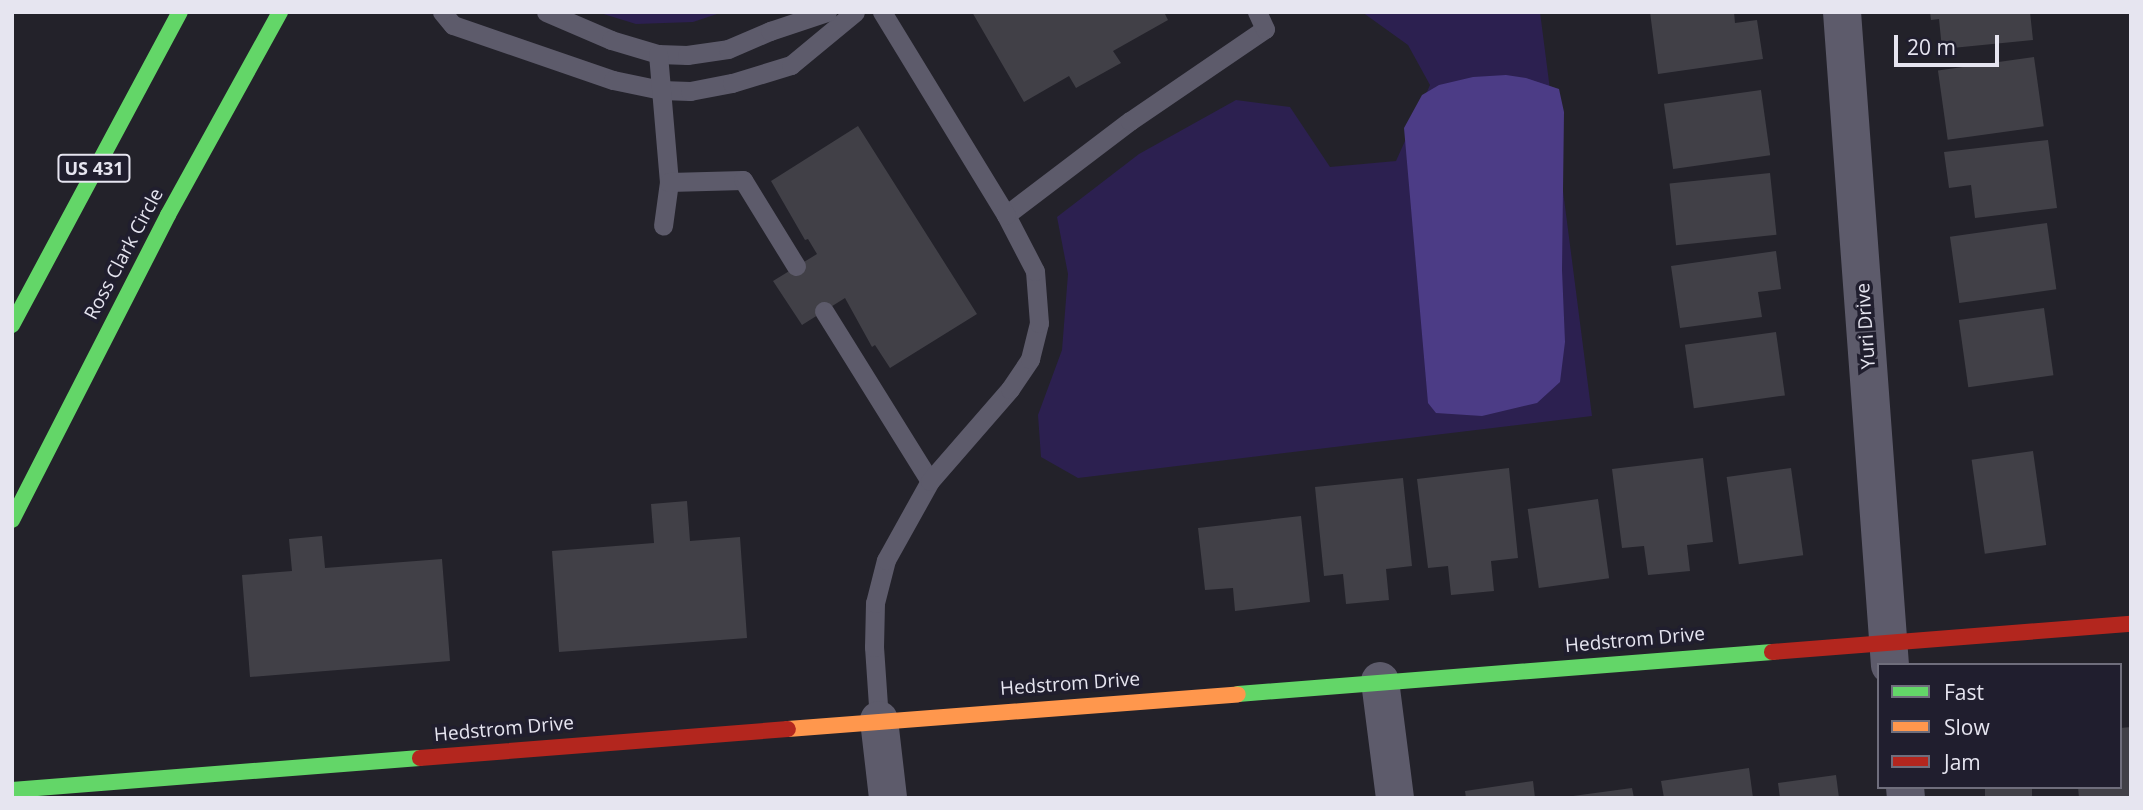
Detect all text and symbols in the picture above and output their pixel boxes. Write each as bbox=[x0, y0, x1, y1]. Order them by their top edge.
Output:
scale bar bbox=[1898, 21, 2003, 65]
text: 20 m bbox=[1907, 33, 1956, 61]
road number: US 431 bbox=[57, 154, 131, 182]
street label: Ross Clark Circle bbox=[80, 185, 168, 323]
street label: Yuri Drive bbox=[1852, 282, 1880, 370]
street label: Hedstrom Drive bbox=[1564, 623, 1706, 657]
legend bbox=[1877, 663, 2122, 789]
street label: Hedstrom Drive bbox=[999, 668, 1141, 700]
text: Fast bbox=[1944, 678, 1984, 706]
street label: Hedstrom Drive bbox=[433, 712, 575, 746]
text: Slow bbox=[1944, 713, 1990, 741]
text: Jam bbox=[1944, 748, 1981, 776]

